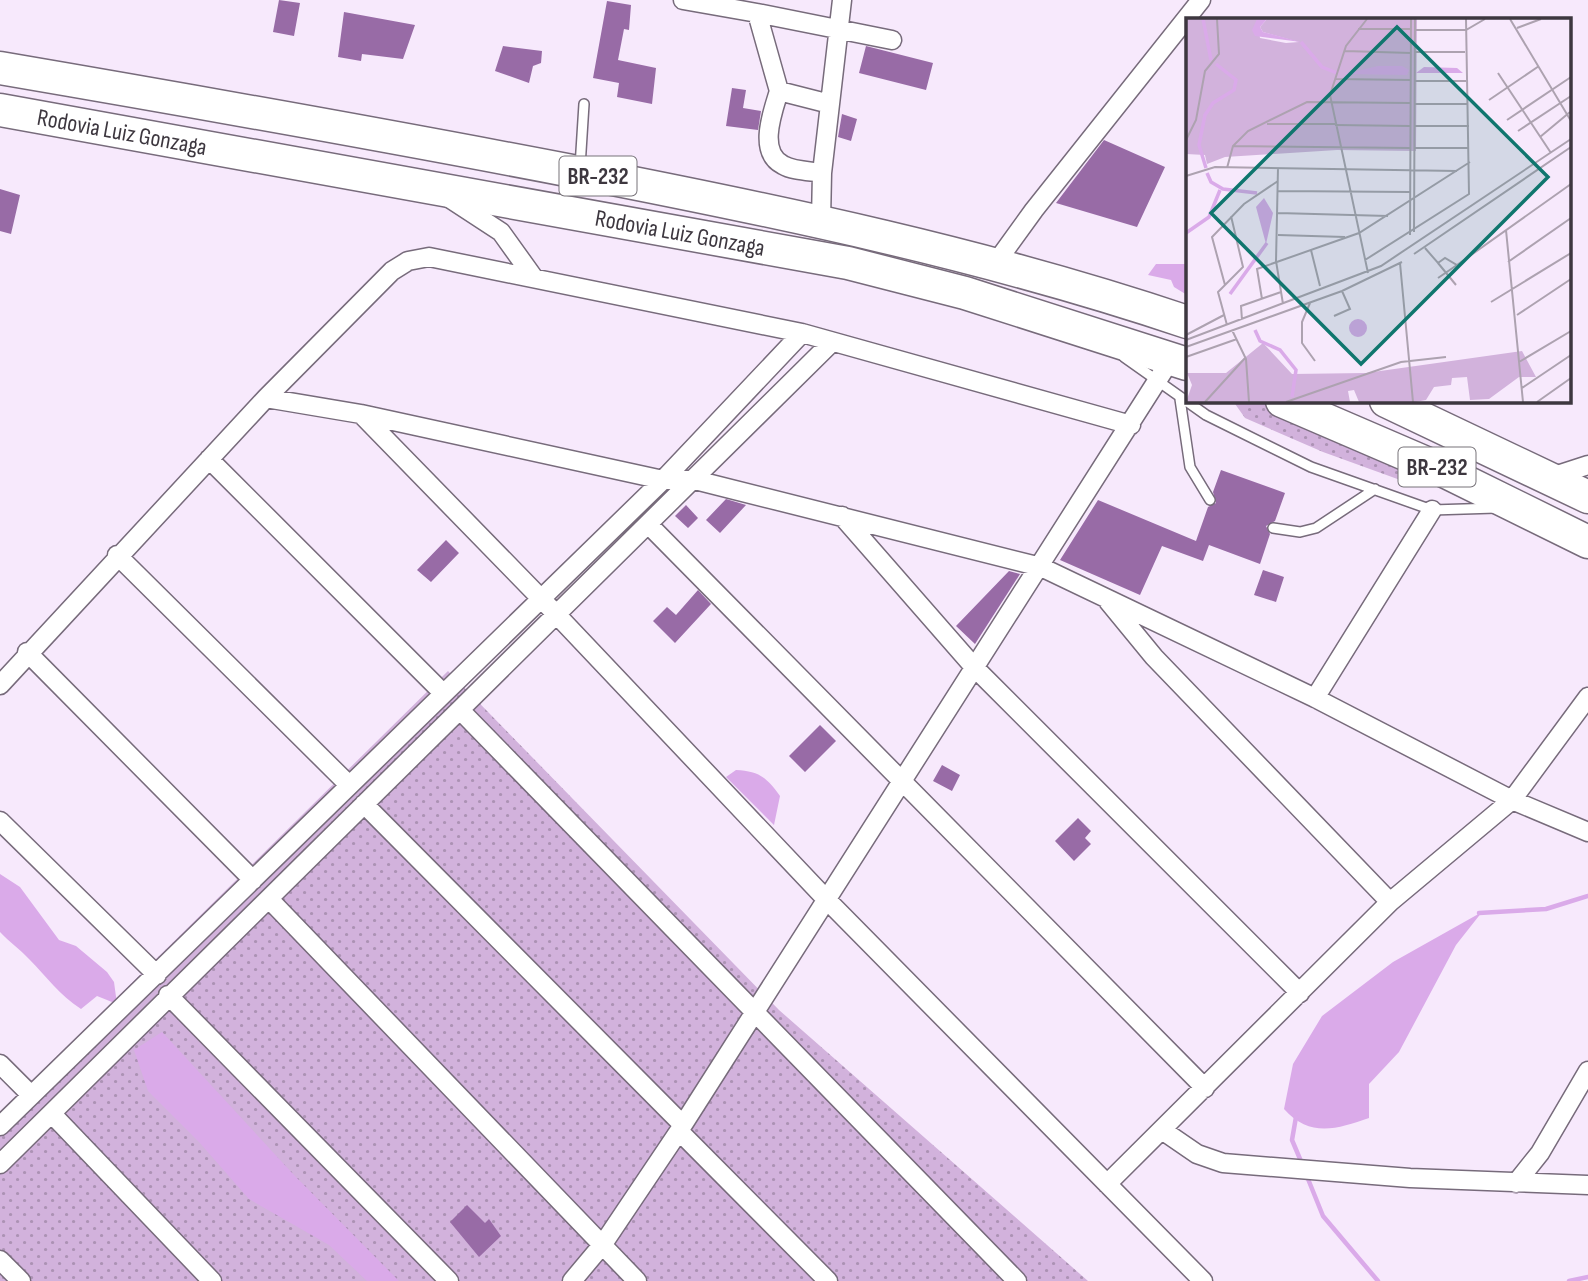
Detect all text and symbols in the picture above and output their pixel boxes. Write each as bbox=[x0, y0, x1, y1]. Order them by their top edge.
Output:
inset map bbox=[1186, 18, 1570, 402]
street label: Rodovia Luiz Gonzaga bbox=[35, 103, 209, 162]
road number: BR-232 bbox=[560, 156, 636, 196]
street label: Rodovia Luiz Gonzaga bbox=[593, 204, 767, 263]
road number: BR-232 bbox=[1398, 447, 1476, 486]

